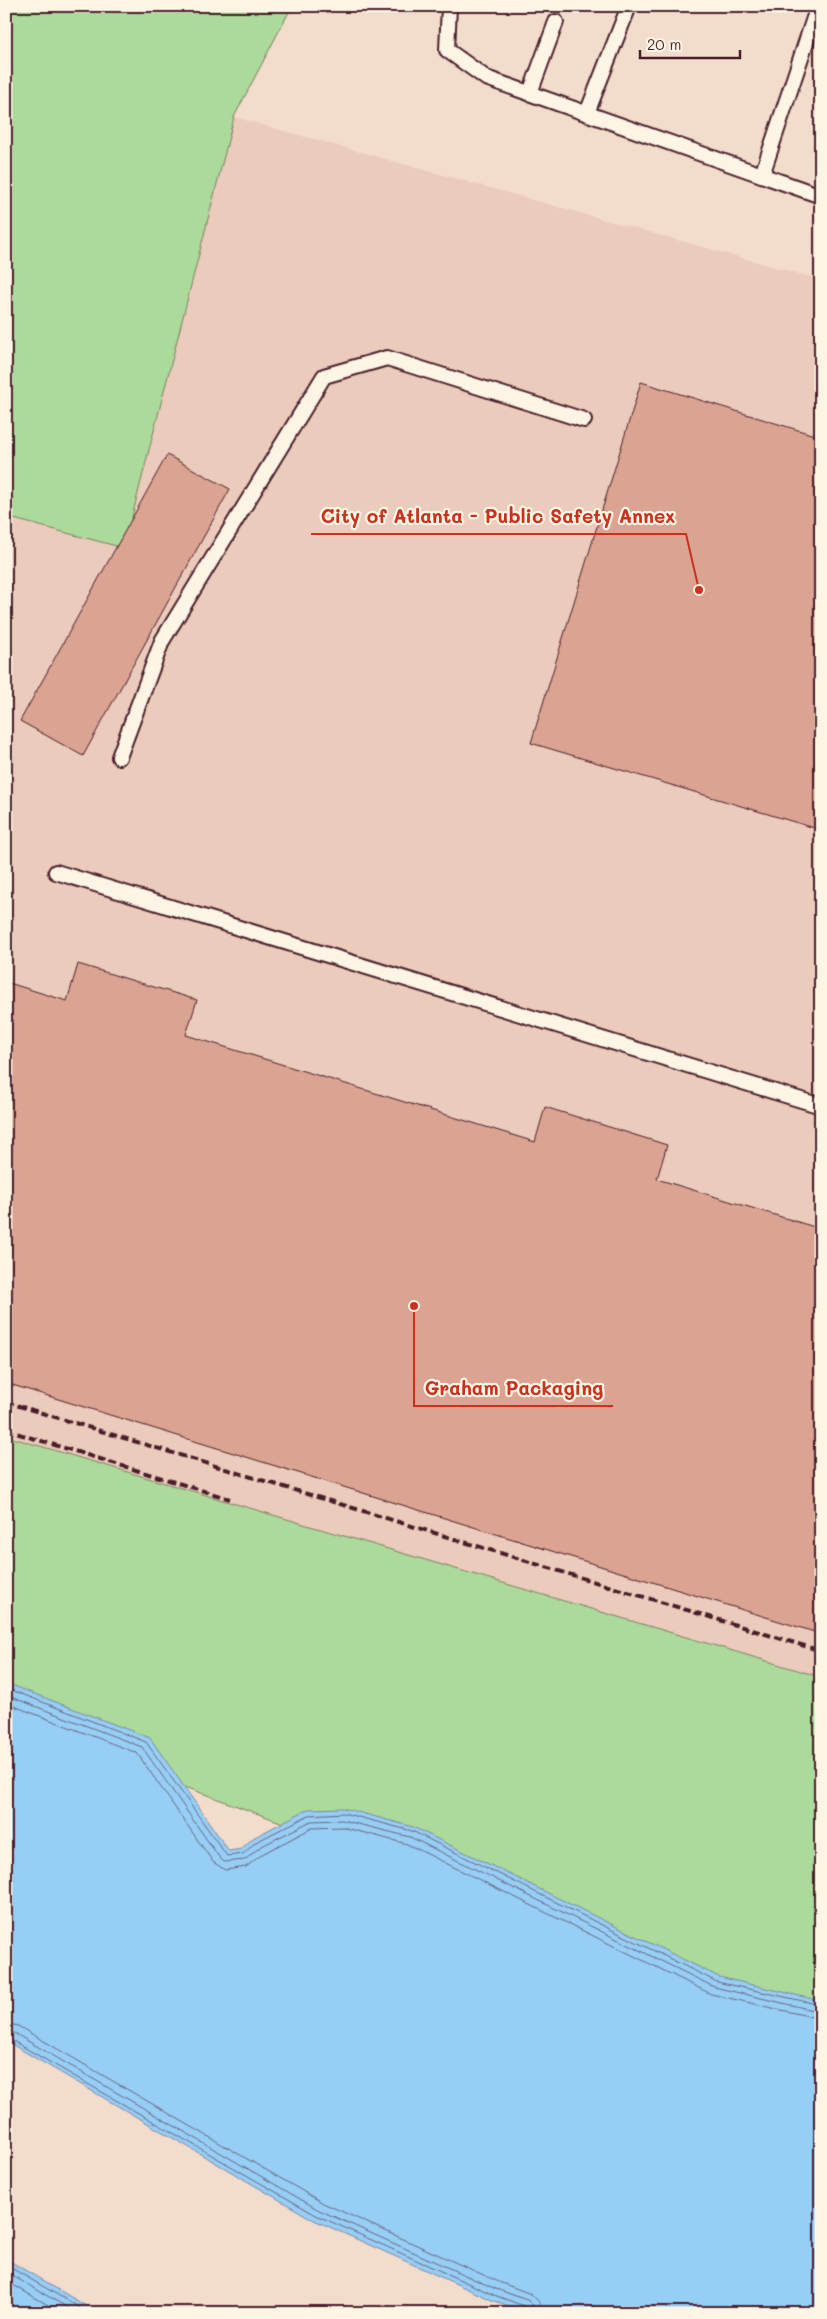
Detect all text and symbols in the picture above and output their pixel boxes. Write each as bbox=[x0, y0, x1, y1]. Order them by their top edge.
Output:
scale bar bbox=[640, 28, 740, 60]
text: 20 m bbox=[647, 34, 681, 54]
callout: City of Atlanta - Public Safety Annex bbox=[311, 500, 686, 534]
text: City of Atlanta - Public Safety Annex bbox=[321, 503, 675, 528]
callout: Graham Packaging bbox=[414, 1372, 613, 1406]
text: Graham Packaging bbox=[425, 1375, 603, 1400]

